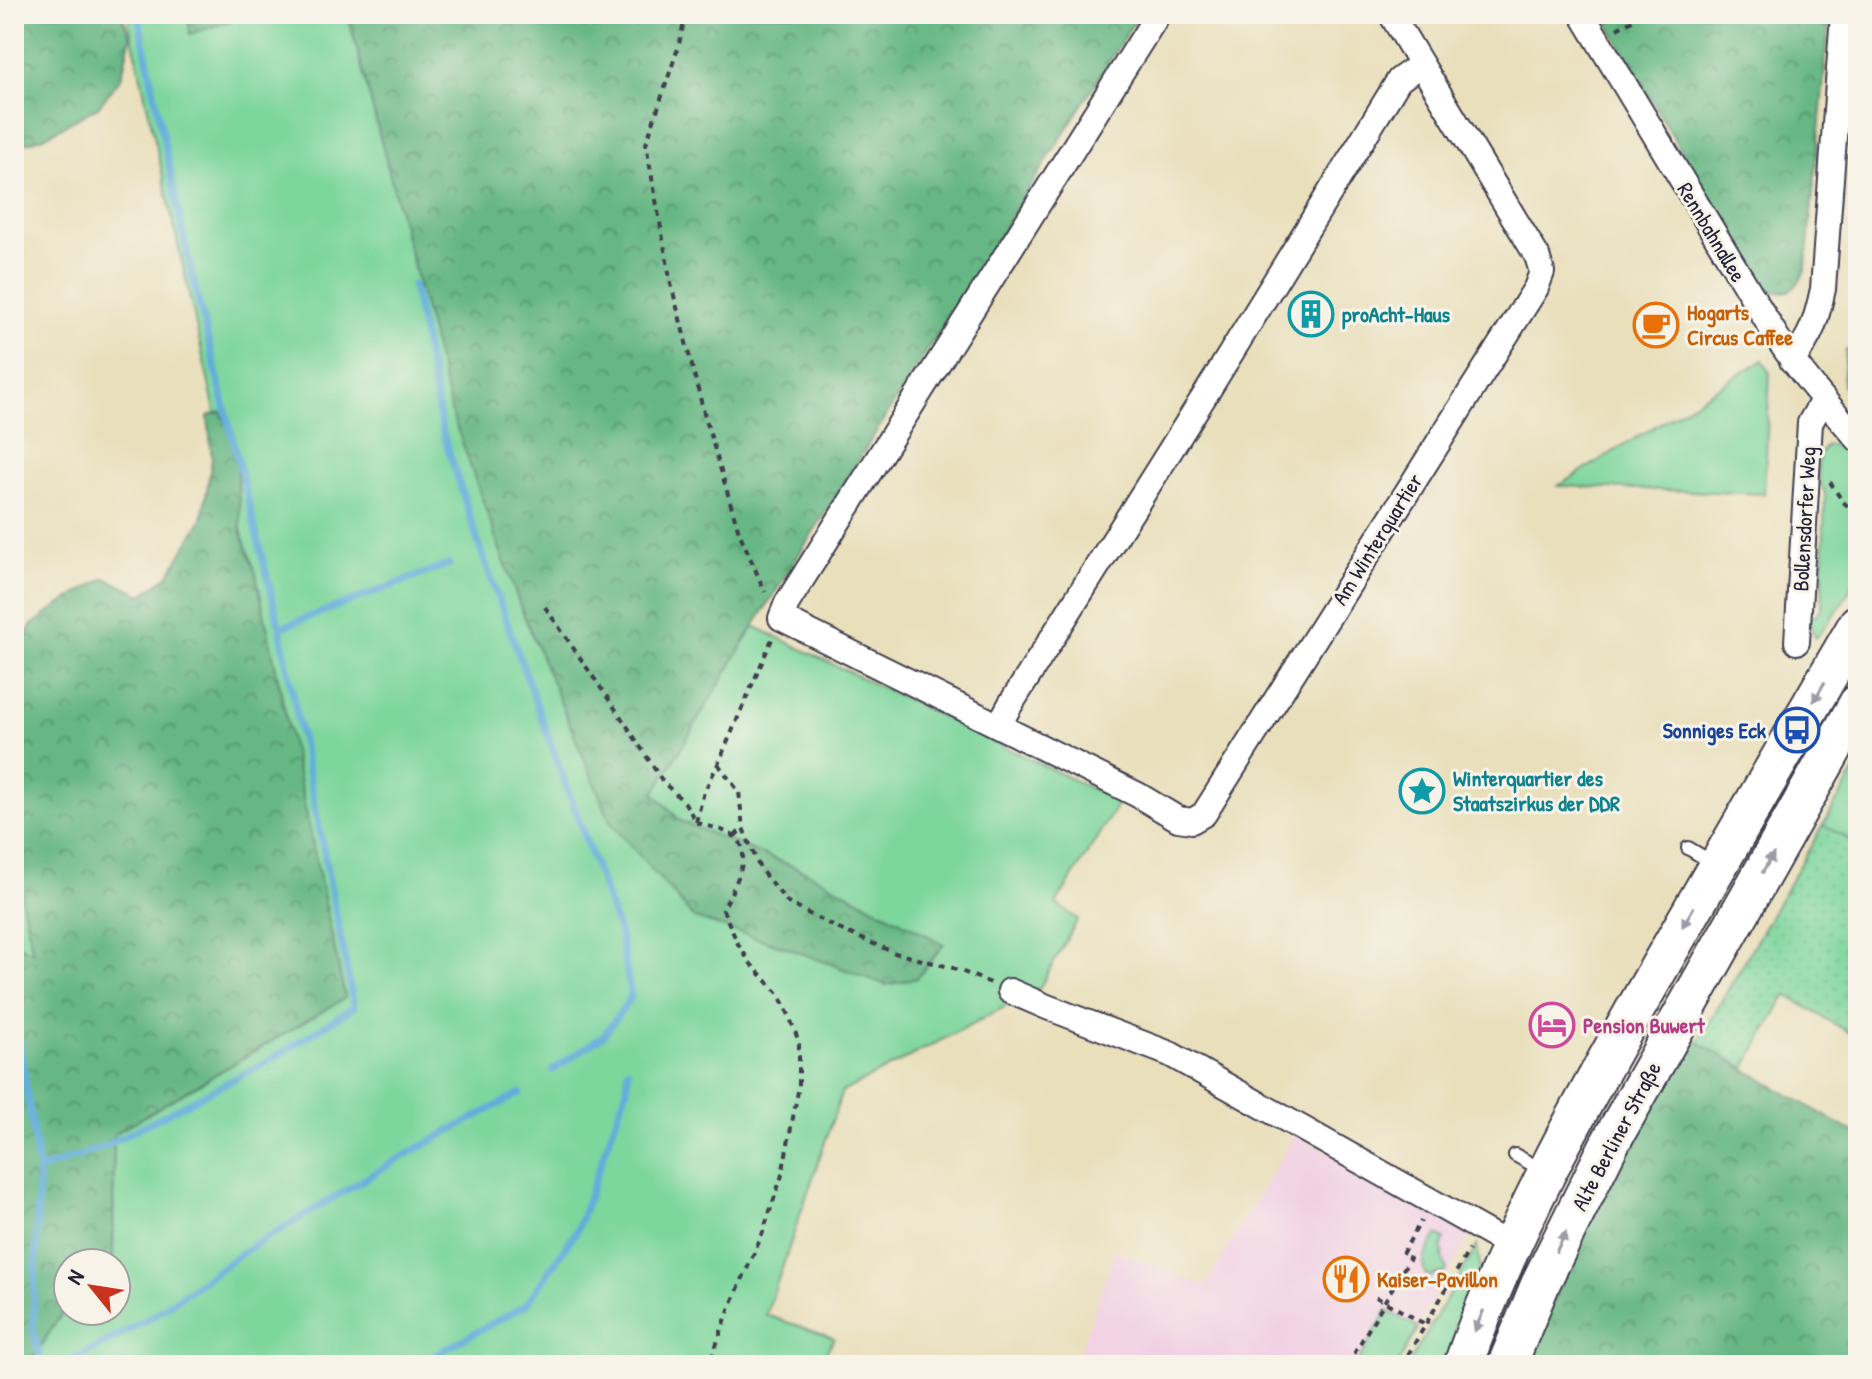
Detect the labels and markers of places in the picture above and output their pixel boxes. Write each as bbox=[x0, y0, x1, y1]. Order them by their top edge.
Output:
building icon: proAcht-Haus bbox=[1287, 290, 1335, 338]
place label: Hogarts Circus Caffee bbox=[1687, 297, 1793, 352]
place label: proAcht-Haus bbox=[1342, 299, 1450, 330]
cafe icon: Hogarts Circus Caffee bbox=[1632, 301, 1680, 349]
bus stop icon: Sonniges Eck bbox=[1773, 706, 1821, 754]
place label: Sonniges Eck bbox=[1663, 715, 1767, 746]
place label: Winterquartier des Staatszirkus der DDR bbox=[1453, 763, 1620, 818]
place icon: Winterquartier des Staatszirkus der DDR bbox=[1398, 767, 1446, 815]
hotel icon: Pension Buwert bbox=[1528, 1001, 1576, 1049]
place label: Pension Buwert bbox=[1583, 1010, 1706, 1040]
restaurant icon: Kaiser-Pavillon bbox=[1322, 1255, 1370, 1303]
place label: Kaiser-Pavillon bbox=[1377, 1264, 1498, 1294]

